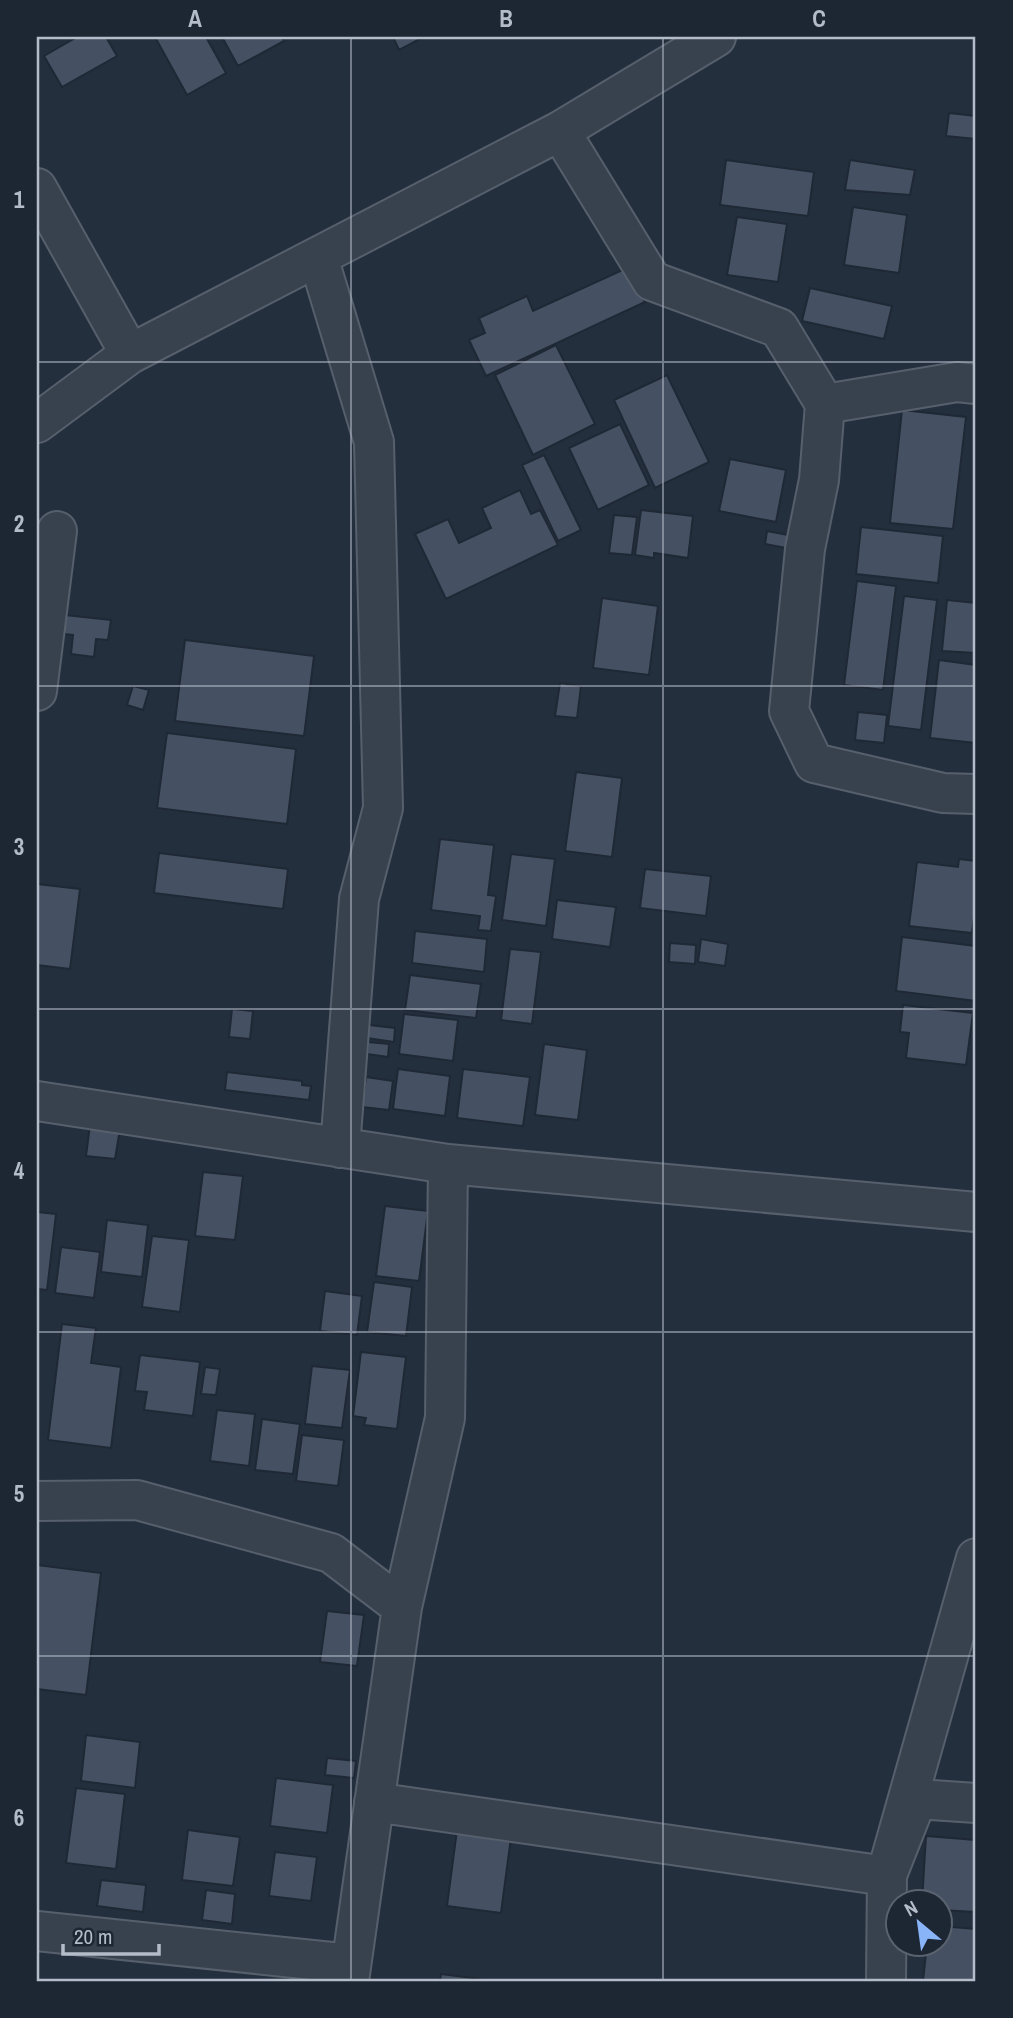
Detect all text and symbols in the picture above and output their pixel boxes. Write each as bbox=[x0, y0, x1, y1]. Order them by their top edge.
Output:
text: A bbox=[188, 3, 202, 34]
text: B bbox=[499, 3, 513, 34]
text: C bbox=[812, 3, 826, 34]
text: 1 bbox=[14, 184, 25, 215]
text: 2 bbox=[14, 508, 24, 539]
text: 3 bbox=[14, 831, 24, 862]
text: 4 bbox=[14, 1155, 25, 1186]
text: 5 bbox=[14, 1478, 24, 1509]
text: 6 bbox=[14, 1802, 24, 1833]
north arrow bbox=[884, 1888, 954, 1958]
text: N bbox=[900, 1894, 922, 1922]
scale bar bbox=[63, 1913, 159, 1957]
text: 20 m bbox=[74, 1922, 112, 1951]

